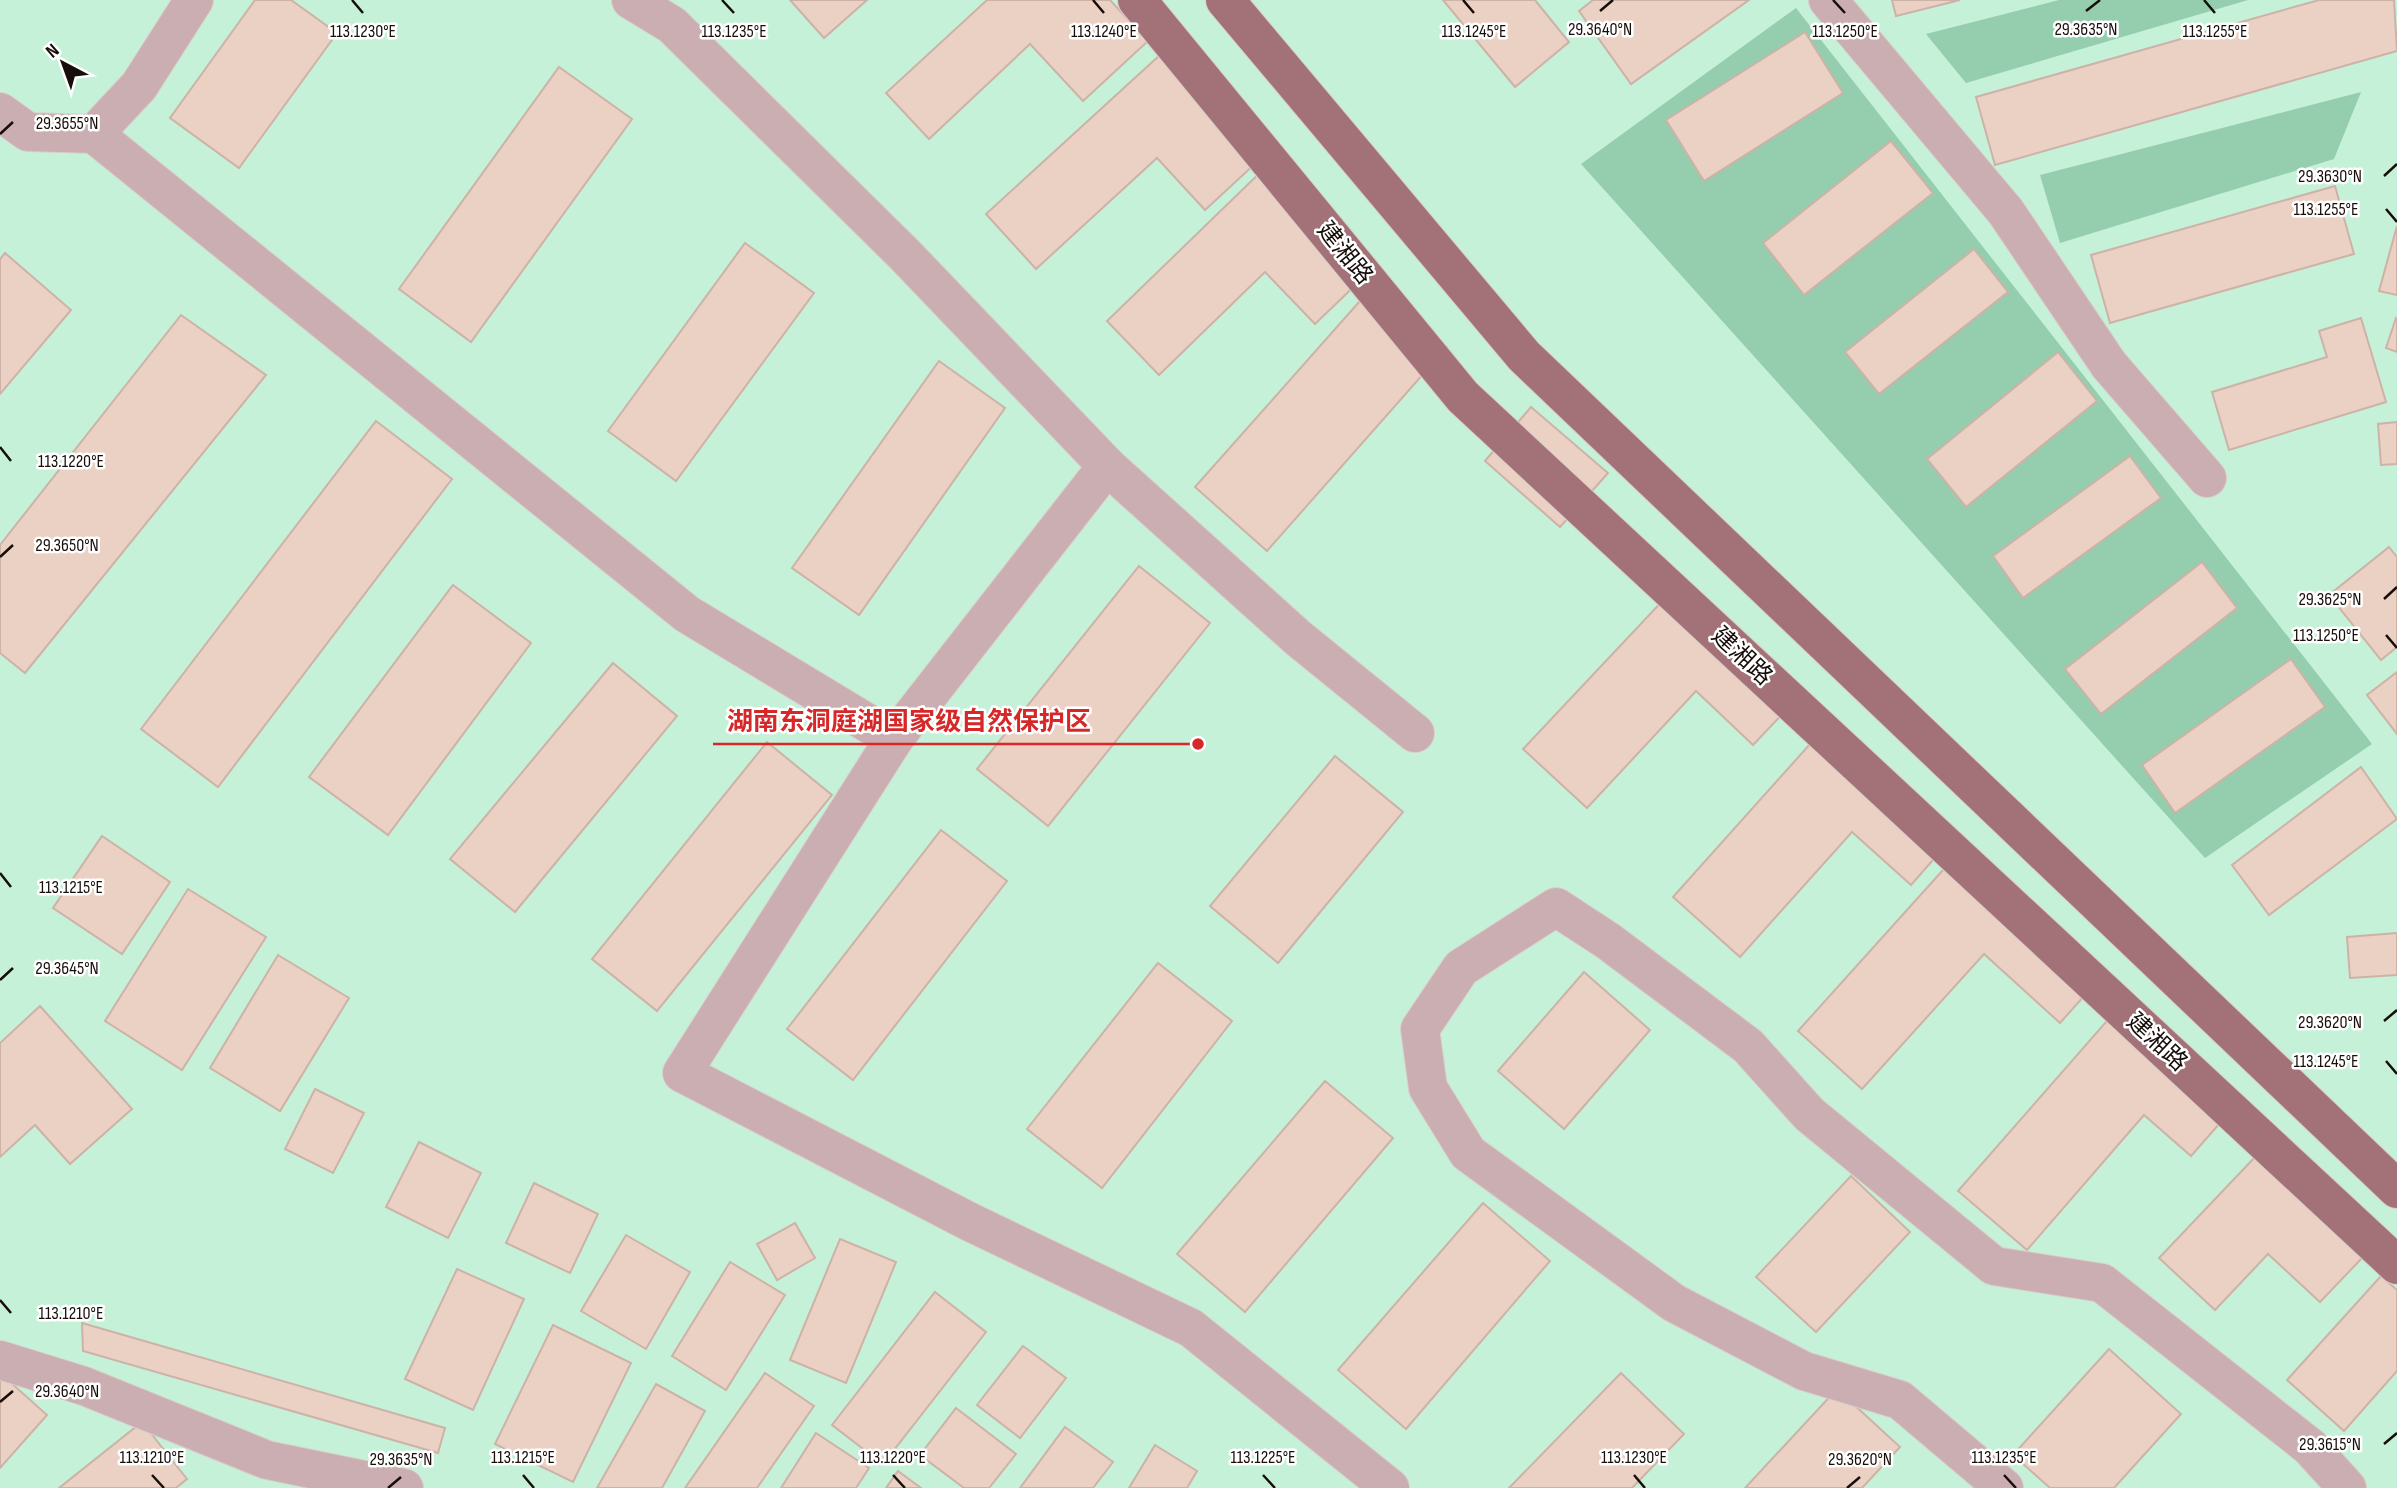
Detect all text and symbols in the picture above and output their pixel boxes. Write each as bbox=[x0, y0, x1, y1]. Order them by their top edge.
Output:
text: 29.3640°N bbox=[1568, 19, 1632, 40]
text: 29.3635°N bbox=[2054, 19, 2118, 40]
text: 113.1230°E bbox=[330, 21, 396, 42]
text: 113.1235°E bbox=[701, 21, 767, 42]
text: 113.1240°E bbox=[1071, 21, 1137, 42]
text: 113.1245°E bbox=[1441, 21, 1507, 42]
text: 113.1250°E bbox=[1812, 21, 1878, 42]
text: 113.1255°E bbox=[2183, 21, 2247, 42]
north arrow bbox=[28, 28, 98, 98]
text: N bbox=[41, 39, 64, 63]
text: 29.3655°N bbox=[36, 113, 98, 134]
text: 29.3630°N bbox=[2298, 166, 2362, 187]
text: 113.1255°E bbox=[2294, 199, 2358, 220]
street label: 建湘路 bbox=[1311, 216, 1379, 290]
text: 113.1220°E bbox=[38, 451, 104, 472]
text: 29.3650°N bbox=[35, 535, 99, 556]
text: 29.3625°N bbox=[2298, 589, 2362, 610]
street label: 建湘路 bbox=[1706, 621, 1778, 691]
text: 113.1250°E bbox=[2293, 625, 2359, 646]
callout: 湖南东洞庭湖国家级自然保护区 bbox=[713, 697, 1105, 744]
text: 湖南东洞庭湖国家级自然保护区 bbox=[727, 707, 1091, 738]
text: 113.1215°E bbox=[39, 877, 103, 898]
text: 29.3645°N bbox=[35, 958, 99, 979]
street label: 建湘路 bbox=[2121, 1007, 2193, 1077]
text: 29.3620°N bbox=[2298, 1012, 2362, 1033]
text: 113.1245°E bbox=[2293, 1051, 2359, 1072]
text: 113.1210°E bbox=[39, 1303, 103, 1324]
text: 29.3640°N bbox=[35, 1381, 99, 1402]
text: 29.3615°N bbox=[2299, 1434, 2361, 1455]
text: 113.1210°E bbox=[120, 1447, 184, 1468]
text: 113.1215°E bbox=[491, 1447, 555, 1468]
text: 113.1220°E bbox=[860, 1447, 926, 1468]
text: 113.1225°E bbox=[1230, 1447, 1296, 1468]
text: 113.1230°E bbox=[1601, 1447, 1667, 1468]
text: 113.1235°E bbox=[1971, 1447, 2037, 1468]
text: 29.3635°N bbox=[369, 1449, 433, 1470]
text: 29.3620°N bbox=[1828, 1449, 1892, 1470]

